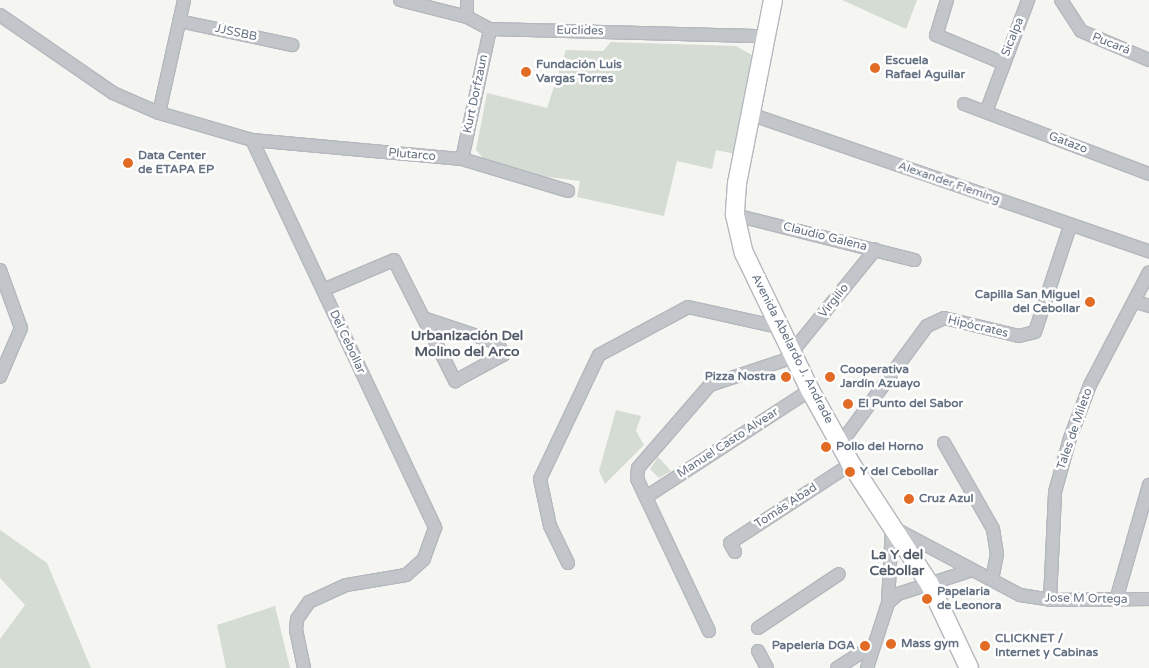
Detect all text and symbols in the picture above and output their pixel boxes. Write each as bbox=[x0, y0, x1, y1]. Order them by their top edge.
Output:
street label: Sicalpa bbox=[999, 15, 1027, 59]
street label: JJSSBB bbox=[214, 22, 258, 44]
street label: Euclides bbox=[556, 23, 604, 39]
street label: Pucará bbox=[1090, 30, 1132, 58]
street label: Kurt Dorfzaun bbox=[461, 53, 491, 135]
place label: Escuela Rafael Aguilar bbox=[885, 54, 965, 82]
place label: Fundación Luis Vargas Torres bbox=[536, 58, 622, 86]
marker: Escuela Rafael Aguilar bbox=[869, 62, 881, 74]
marker: Fundación Luis Vargas Torres bbox=[520, 66, 532, 78]
street label: Gatazo bbox=[1047, 129, 1089, 157]
street label: Plutarco bbox=[388, 146, 436, 164]
place label: Data Center de ETAPA EP bbox=[138, 149, 214, 177]
marker: Data Center de ETAPA EP bbox=[122, 157, 134, 169]
street label: Alexander Fleming bbox=[896, 159, 1002, 207]
street label: Claudio Galena bbox=[782, 220, 868, 254]
street label: Avenida Abelardo J. Andrade bbox=[748, 272, 836, 426]
street label: Virgilio bbox=[816, 281, 852, 321]
place label: Capilla San Miguel del Cebollar bbox=[975, 288, 1080, 316]
marker: Capilla San Miguel del Cebollar bbox=[1084, 296, 1096, 308]
street label: Del Cebollar bbox=[326, 308, 368, 376]
street label: Hipócrates bbox=[946, 313, 1010, 341]
district label: Urbanización Del Molino del Arco bbox=[411, 328, 523, 361]
place label: Cooperativa Jardín Azuayo bbox=[840, 363, 920, 391]
place label: Pizza Nostra bbox=[705, 370, 776, 384]
marker: Pizza Nostra bbox=[780, 371, 792, 383]
marker: Cooperativa Jardín Azuayo bbox=[824, 371, 836, 383]
street label: Tales de Mileto bbox=[1054, 386, 1096, 472]
place label: El Punto del Sabor bbox=[858, 397, 963, 411]
marker: El Punto del Sabor bbox=[842, 398, 854, 410]
street label: Manuel Casto Alvear bbox=[675, 405, 781, 481]
place label: Pollo del Horno bbox=[836, 440, 923, 454]
marker: Pollo del Horno bbox=[820, 441, 832, 453]
place label: Y del Cebollar bbox=[860, 465, 938, 479]
marker: Y del Cebollar bbox=[844, 466, 856, 478]
street label: Tomás Abad bbox=[752, 481, 820, 531]
place label: Cruz Azul bbox=[919, 492, 973, 506]
marker: Cruz Azul bbox=[903, 493, 915, 505]
district label: La Y del Cebollar bbox=[870, 547, 924, 580]
place label: Papelaria de Leonora bbox=[937, 585, 1001, 613]
street label: Jose M Ortega bbox=[1044, 591, 1128, 607]
marker: Papelaria de Leonora bbox=[921, 593, 933, 605]
place label: CLICKNET / Internet y Cabinas bbox=[995, 632, 1098, 660]
place label: Mass gym bbox=[901, 637, 959, 651]
marker: Mass gym bbox=[885, 638, 897, 650]
place label: Papelería DGA bbox=[772, 639, 855, 653]
marker: Papelería DGA bbox=[859, 640, 871, 652]
marker: CLICKNET / Internet y Cabinas bbox=[979, 640, 991, 652]

